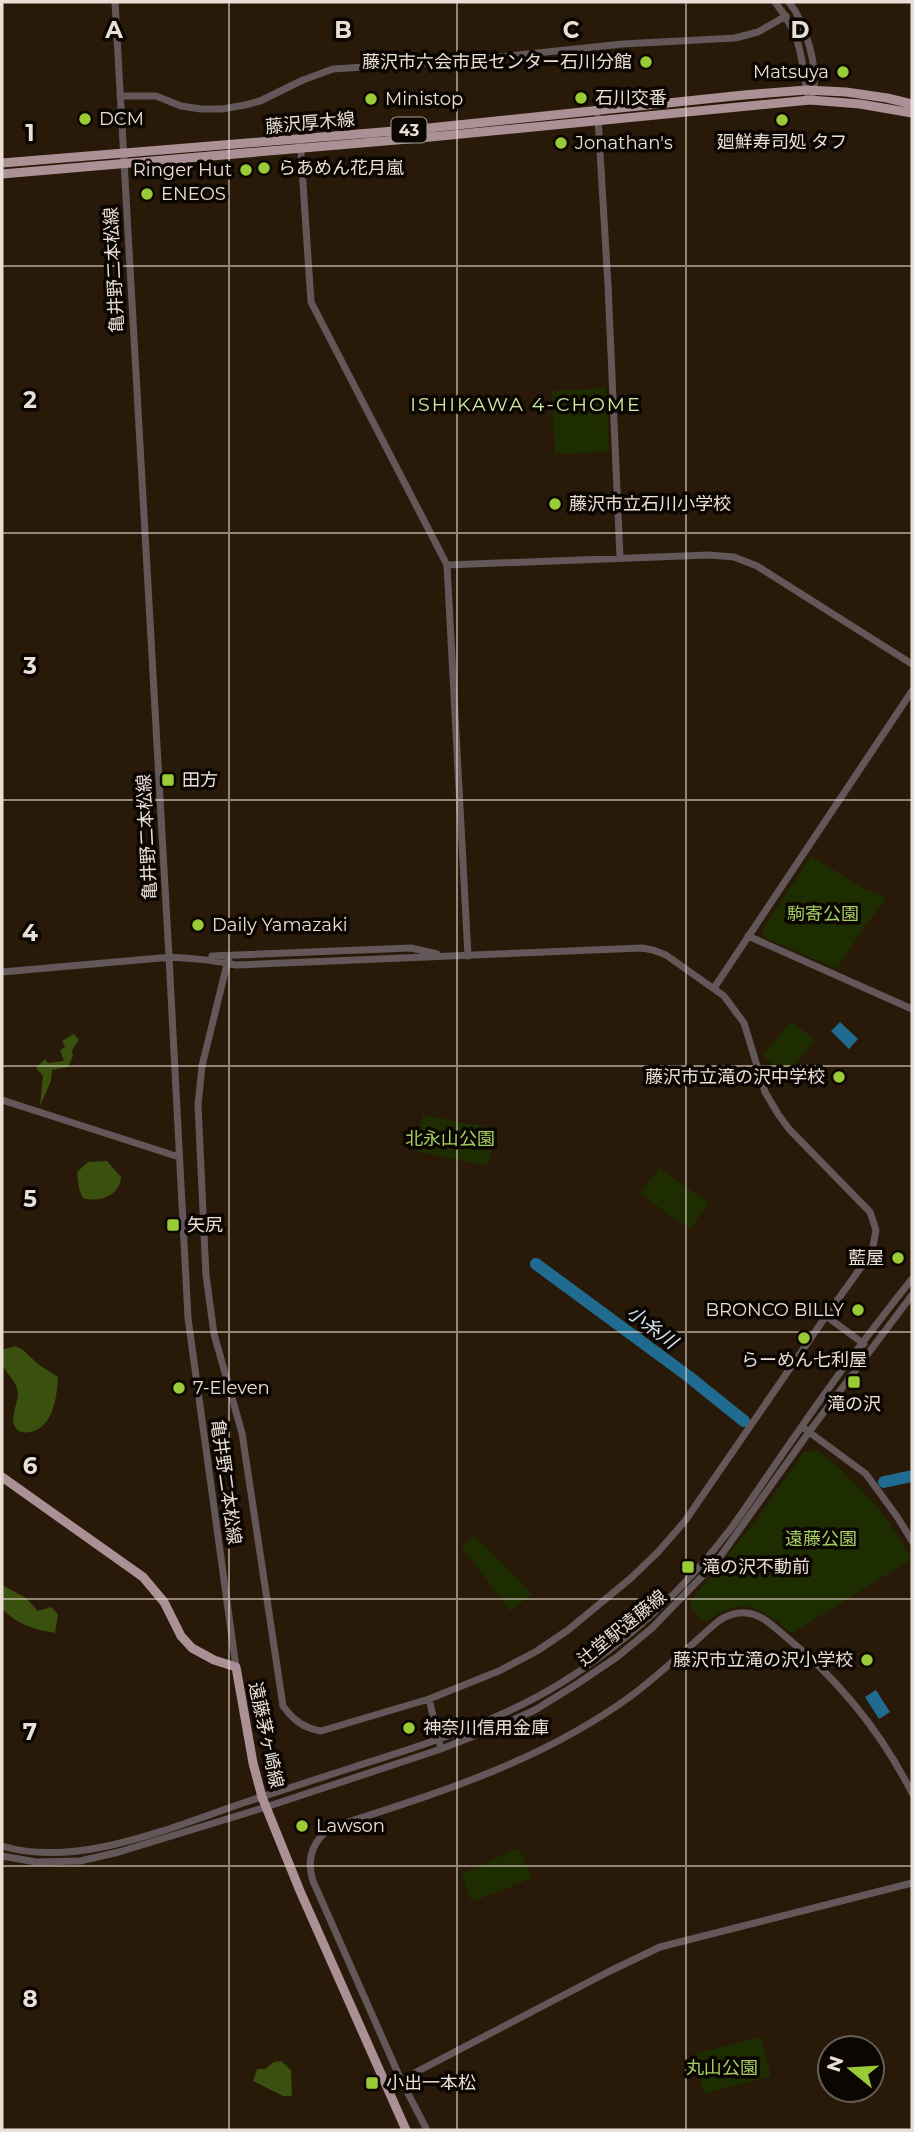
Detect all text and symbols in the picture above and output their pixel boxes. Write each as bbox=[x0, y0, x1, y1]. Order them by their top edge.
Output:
text: A bbox=[104, 16, 123, 44]
text: B bbox=[334, 16, 352, 44]
text: C bbox=[563, 16, 580, 44]
text: D bbox=[791, 16, 810, 44]
place label: 藤沢市六会市民センター石川分館 bbox=[362, 51, 632, 73]
marker: 藤沢市六会市民センター石川分館 bbox=[638, 54, 654, 70]
place label: Matsuya bbox=[753, 61, 829, 83]
marker: Matsuya bbox=[835, 64, 851, 80]
place label: 石川交番 bbox=[595, 87, 667, 109]
place label: Ministop bbox=[385, 88, 463, 110]
marker: 石川交番 bbox=[573, 90, 589, 106]
marker: Ministop bbox=[363, 91, 379, 107]
place label: DCM bbox=[99, 108, 144, 130]
street label: 藤沢厚木線 bbox=[264, 108, 356, 138]
marker: DCM bbox=[77, 111, 93, 127]
marker: 廻鮮寿司処 タフ bbox=[774, 112, 790, 128]
road number: 43 bbox=[392, 118, 426, 142]
text: 1 bbox=[25, 119, 35, 147]
place label: 廻鮮寿司処 タフ bbox=[717, 131, 847, 153]
place label: Jonathan's bbox=[574, 132, 673, 154]
marker: Jonathan's bbox=[553, 135, 569, 151]
place label: らあめん花月嵐 bbox=[278, 157, 404, 179]
place label: Ringer Hut bbox=[133, 159, 232, 181]
marker: らあめん花月嵐 bbox=[256, 160, 272, 176]
marker: Ringer Hut bbox=[238, 162, 254, 178]
place label: ENEOS bbox=[161, 183, 226, 205]
marker: ENEOS bbox=[139, 186, 155, 202]
street label: 亀井野二本松線 bbox=[100, 207, 128, 333]
text: 2 bbox=[23, 386, 37, 414]
district label: ISHIKAWA 4-CHOME bbox=[410, 393, 642, 416]
place label: 藤沢市立石川小学校 bbox=[569, 493, 731, 515]
marker: 藤沢市立石川小学校 bbox=[547, 496, 563, 512]
text: 3 bbox=[22, 652, 37, 680]
place label: 田方 bbox=[182, 769, 218, 791]
marker: 田方 bbox=[160, 772, 176, 788]
street label: 亀井野二本松線 bbox=[133, 774, 161, 900]
park label: 駒寄公園 bbox=[787, 903, 859, 925]
place label: Daily Yamazaki bbox=[212, 914, 348, 936]
marker: Daily Yamazaki bbox=[190, 917, 206, 933]
text: 4 bbox=[22, 919, 38, 947]
place label: 藤沢市立滝の沢中学校 bbox=[645, 1066, 825, 1088]
marker: 藤沢市立滝の沢中学校 bbox=[831, 1069, 847, 1085]
park label: 北永山公園 bbox=[405, 1128, 495, 1150]
text: 5 bbox=[23, 1185, 37, 1213]
place label: 矢尻 bbox=[187, 1214, 223, 1236]
marker: 矢尻 bbox=[165, 1217, 181, 1233]
place label: 藍屋 bbox=[848, 1247, 884, 1269]
marker: 藍屋 bbox=[890, 1250, 906, 1266]
place label: BRONCO BILLY bbox=[705, 1299, 845, 1321]
water label: 小糸川 bbox=[622, 1301, 683, 1355]
marker: BRONCO BILLY bbox=[850, 1302, 866, 1318]
marker: らーめん七利屋 bbox=[796, 1330, 812, 1346]
place label: らーめん七利屋 bbox=[741, 1349, 867, 1371]
marker: 滝の沢 bbox=[846, 1374, 862, 1390]
place label: 7-Eleven bbox=[193, 1377, 270, 1399]
marker: 7-Eleven bbox=[171, 1380, 187, 1396]
place label: 滝の沢 bbox=[827, 1393, 881, 1415]
street label: 亀井野二本松線 bbox=[206, 1418, 246, 1546]
text: 6 bbox=[23, 1452, 38, 1480]
park label: 遠藤公園 bbox=[785, 1528, 857, 1550]
place label: 滝の沢不動前 bbox=[702, 1556, 810, 1578]
marker: 滝の沢不動前 bbox=[680, 1559, 696, 1575]
street label: 辻堂駅遠藤線 bbox=[573, 1585, 671, 1671]
place label: 藤沢市立滝の沢小学校 bbox=[673, 1649, 853, 1671]
marker: 藤沢市立滝の沢小学校 bbox=[859, 1652, 875, 1668]
street label: 遠藤茅ヶ崎線 bbox=[244, 1680, 288, 1790]
place label: 神奈川信用金庫 bbox=[423, 1717, 549, 1739]
text: 7 bbox=[23, 1718, 37, 1746]
marker: 神奈川信用金庫 bbox=[401, 1720, 417, 1736]
place label: Lawson bbox=[316, 1815, 385, 1837]
marker: Lawson bbox=[294, 1818, 310, 1834]
text: 8 bbox=[22, 1985, 38, 2013]
north arrow bbox=[816, 2034, 886, 2104]
text: N bbox=[822, 2053, 849, 2075]
park label: 丸山公園 bbox=[686, 2057, 758, 2079]
place label: 小出一本松 bbox=[386, 2072, 476, 2094]
marker: 小出一本松 bbox=[364, 2075, 380, 2091]

